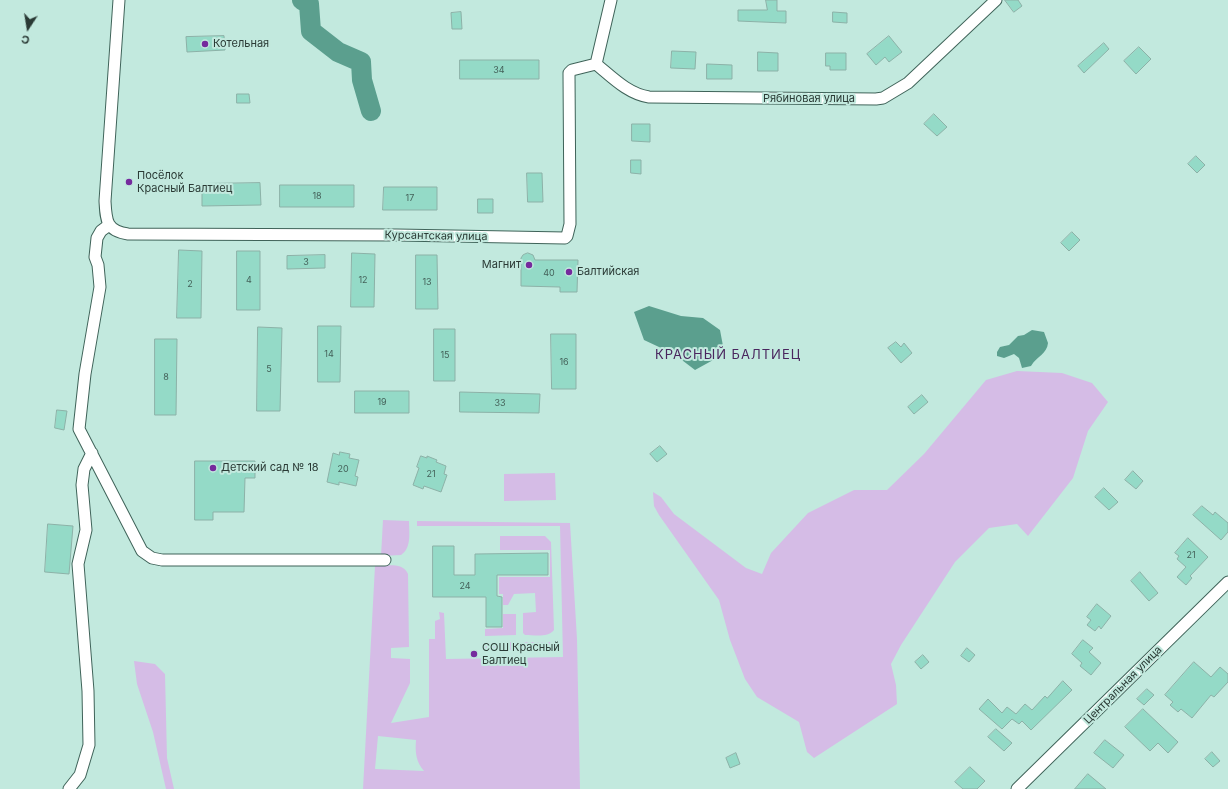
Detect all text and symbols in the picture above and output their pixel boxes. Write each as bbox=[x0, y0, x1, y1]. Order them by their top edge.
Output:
north arrow bbox=[8, 8, 48, 48]
text: С bbox=[20, 32, 31, 47]
place label: Котельная bbox=[213, 37, 269, 51]
marker: Котельная bbox=[200, 39, 210, 49]
house number: 34 bbox=[493, 65, 505, 75]
street label: Рябиновая улица bbox=[763, 92, 855, 106]
place label: Посёлок Красный Балтиец bbox=[137, 169, 232, 195]
marker: Посёлок Красный Балтиец bbox=[124, 177, 134, 187]
house number: 18 bbox=[312, 191, 322, 201]
house number: 17 bbox=[406, 193, 414, 203]
street label: Курсантская улица bbox=[385, 229, 487, 243]
house number: 3 bbox=[303, 257, 309, 267]
place label: Магнит bbox=[482, 258, 521, 272]
marker: Магнит bbox=[524, 260, 534, 270]
place label: Балтийская bbox=[577, 265, 639, 279]
marker: Балтийская bbox=[564, 267, 574, 277]
house number: 40 bbox=[543, 268, 555, 278]
house number: 4 bbox=[246, 275, 252, 285]
house number: 12 bbox=[358, 275, 368, 285]
house number: 13 bbox=[422, 277, 432, 287]
house number: 2 bbox=[187, 279, 193, 289]
district label: КРАСНЫЙ БАЛТИЕЦ bbox=[655, 347, 801, 363]
house number: 14 bbox=[324, 349, 334, 359]
house number: 15 bbox=[440, 350, 450, 360]
house number: 16 bbox=[559, 357, 569, 367]
house number: 5 bbox=[266, 364, 272, 374]
house number: 8 bbox=[163, 372, 169, 382]
house number: 19 bbox=[377, 397, 387, 407]
house number: 33 bbox=[494, 398, 506, 408]
place label: Детский сад № 18 bbox=[221, 461, 319, 475]
marker: Детский сад № 18 bbox=[208, 463, 218, 473]
house number: 20 bbox=[337, 464, 349, 474]
house number: 21 bbox=[426, 469, 436, 479]
house number: 21 bbox=[1186, 550, 1196, 560]
house number: 24 bbox=[459, 581, 471, 591]
place label: СОШ Красный Балтиец bbox=[482, 641, 560, 667]
street label: Центральная улица bbox=[1081, 643, 1165, 727]
marker: СОШ Красный Балтиец bbox=[469, 649, 479, 659]

